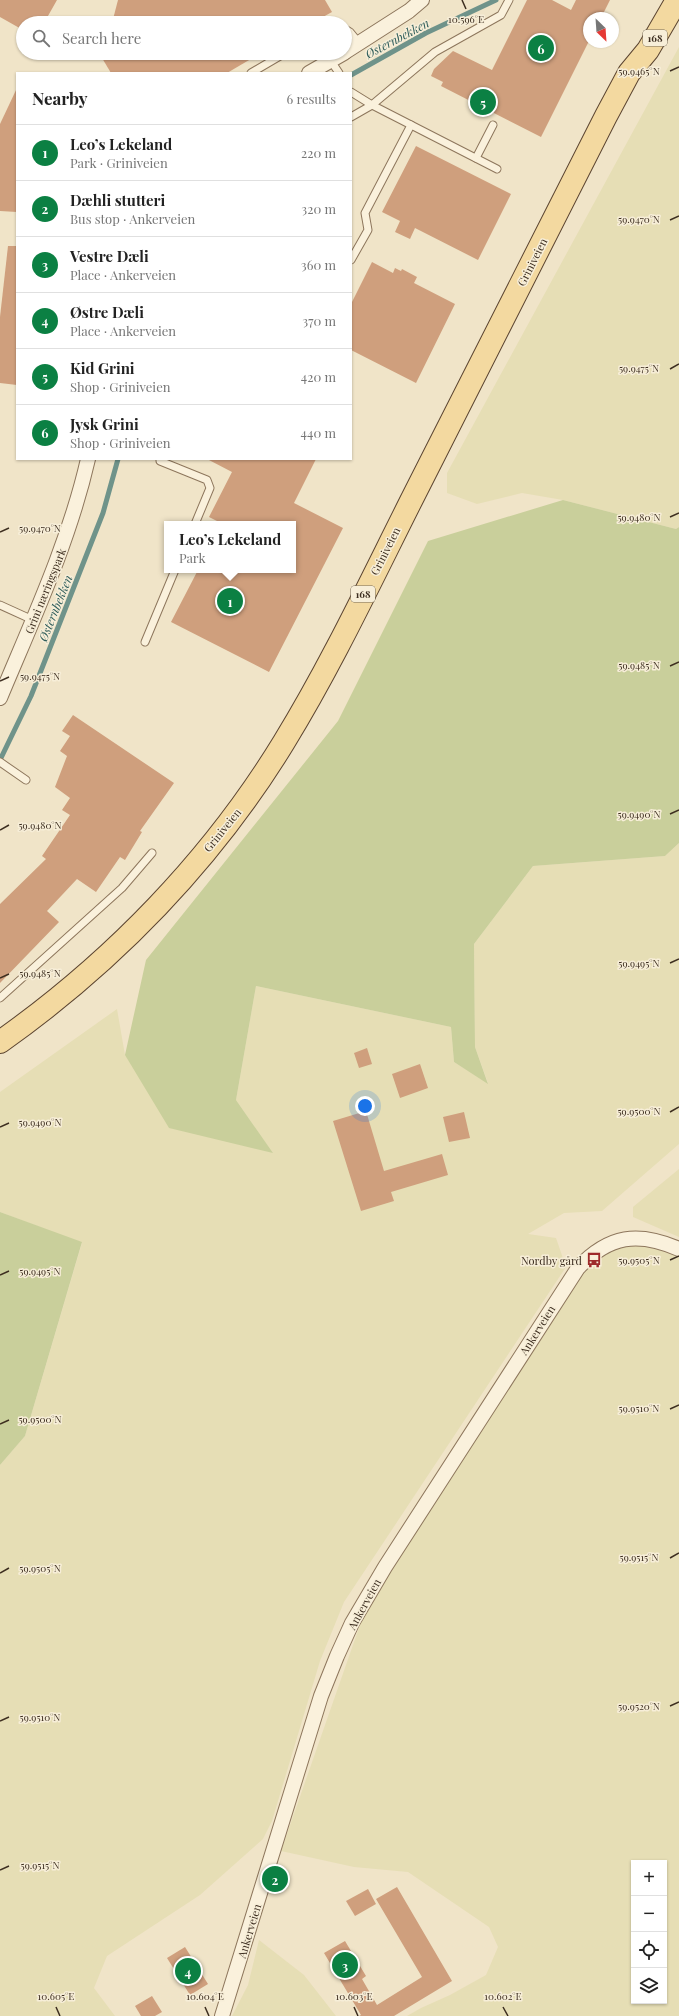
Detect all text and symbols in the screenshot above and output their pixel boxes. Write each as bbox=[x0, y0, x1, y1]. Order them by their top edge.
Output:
text: 10.596°E bbox=[448, 12, 484, 26]
north arrow bbox=[583, 12, 619, 48]
water label: Østernbekken bbox=[361, 14, 432, 62]
search box bbox=[16, 16, 352, 60]
icon: search bbox=[30, 27, 52, 49]
text: Search here bbox=[62, 28, 141, 48]
road number: 168 bbox=[643, 30, 667, 46]
pin: 6 bbox=[528, 33, 554, 63]
text: 59.9465°N bbox=[618, 64, 660, 78]
text: Nearby bbox=[32, 87, 87, 109]
pin: 5 bbox=[470, 87, 496, 117]
text: 6 results bbox=[286, 90, 336, 107]
text: Leo’s Lekeland bbox=[70, 134, 172, 154]
text: 1 bbox=[43, 144, 47, 161]
text: 220 m bbox=[301, 144, 336, 161]
text: Park · Griniveien bbox=[70, 154, 168, 171]
text: Dæhli stutteri bbox=[70, 190, 165, 210]
text: 2 bbox=[42, 200, 48, 217]
text: 320 m bbox=[301, 200, 336, 217]
text: Bus stop · Ankerveien bbox=[70, 210, 195, 227]
text: 59.9470°N bbox=[618, 212, 660, 226]
street label: Griniveien bbox=[514, 235, 551, 289]
text: Vestre Dæli bbox=[70, 246, 149, 266]
text: 3 bbox=[42, 256, 48, 273]
text: 360 m bbox=[301, 256, 336, 273]
text: Place · Ankerveien bbox=[70, 266, 176, 283]
text: Østre Dæli bbox=[70, 302, 144, 322]
text: 4 bbox=[42, 312, 48, 329]
text: 370 m bbox=[302, 312, 336, 329]
text: Place · Ankerveien bbox=[70, 322, 176, 339]
text: Kid Grini bbox=[70, 358, 135, 378]
text: 59.9475°N bbox=[619, 361, 659, 375]
text: 5 bbox=[42, 368, 48, 385]
text: 420 m bbox=[301, 368, 336, 385]
text: Shop · Griniveien bbox=[70, 378, 171, 395]
text: Jysk Grini bbox=[70, 414, 139, 434]
text: 6 bbox=[41, 424, 49, 441]
text: 440 m bbox=[301, 424, 336, 441]
text: Shop · Griniveien bbox=[70, 434, 171, 451]
text: 59.9480°N bbox=[617, 510, 661, 524]
text: 59.9470°N bbox=[19, 521, 61, 535]
popup bbox=[164, 521, 296, 573]
street label: Griniveien bbox=[367, 524, 404, 578]
text: Leo’s Lekeland bbox=[179, 529, 281, 549]
street label: Grini næringspark bbox=[21, 546, 69, 636]
text: Park bbox=[179, 549, 206, 566]
water label: Østernbekken bbox=[34, 572, 76, 644]
pin: 1 bbox=[217, 586, 243, 616]
road number: 168 bbox=[351, 586, 375, 602]
text: 59.9485°N bbox=[618, 658, 660, 672]
text: 59.9475°N bbox=[20, 669, 60, 683]
street label: Griniveien bbox=[200, 805, 244, 855]
text: 59.9490°N bbox=[618, 807, 660, 821]
text: 59.9480°N bbox=[18, 818, 62, 832]
text: 59.9495°N bbox=[618, 956, 660, 970]
text: 59.9485°N bbox=[19, 966, 61, 980]
your location bbox=[355, 1096, 375, 1116]
text: 59.9500°N bbox=[617, 1104, 661, 1118]
text: 59.9490°N bbox=[19, 1115, 61, 1129]
bus stop icon: Nordby gård bbox=[585, 1251, 603, 1269]
place label: Nordby gård bbox=[521, 1253, 583, 1268]
text: 59.9505°N bbox=[618, 1253, 660, 1267]
text: 59.9495°N bbox=[19, 1264, 61, 1278]
street label: Ankerveien bbox=[515, 1302, 558, 1359]
text: 59.9510°N bbox=[619, 1401, 659, 1415]
text: 59.9500°N bbox=[18, 1412, 62, 1426]
text: 59.9515°N bbox=[619, 1550, 659, 1564]
text: 59.9505°N bbox=[19, 1561, 61, 1575]
street label: Ankerveien bbox=[343, 1576, 384, 1633]
text: 59.9520°N bbox=[618, 1699, 660, 1713]
text: 59.9510°N bbox=[20, 1710, 60, 1724]
text: 59.9515°N bbox=[20, 1858, 60, 1872]
map controls bbox=[631, 1860, 667, 2004]
button: + bbox=[631, 1860, 667, 1896]
pin: 2 bbox=[262, 1864, 288, 1894]
button: − bbox=[631, 1896, 667, 1932]
street label: Ankerveien bbox=[233, 1902, 264, 1961]
button: locate bbox=[631, 1932, 667, 1968]
pin: 3 bbox=[332, 1950, 358, 1980]
pin: 4 bbox=[175, 1956, 201, 1986]
button: layers bbox=[631, 1968, 667, 2004]
text: 10.605°E bbox=[38, 1989, 74, 2003]
text: 10.604°E bbox=[186, 1989, 224, 2003]
text: 10.603°E bbox=[335, 1989, 373, 2003]
text: 10.602°E bbox=[484, 1989, 522, 2003]

